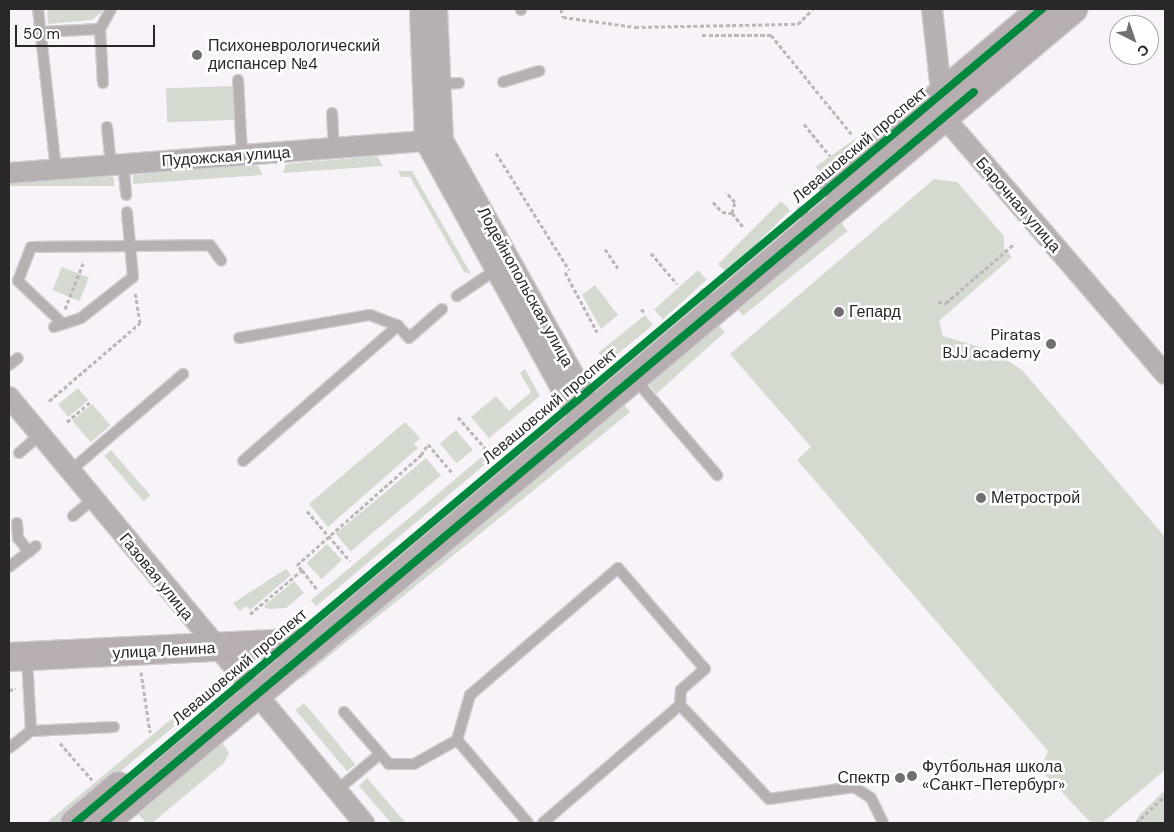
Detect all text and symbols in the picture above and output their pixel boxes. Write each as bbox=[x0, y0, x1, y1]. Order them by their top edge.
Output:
scale bar bbox=[18, 15, 158, 47]
north arrow bbox=[1109, 15, 1159, 65]
text: 50 m bbox=[23, 24, 60, 44]
place label: Психоневрологический диспансер №4 bbox=[208, 36, 380, 74]
text: С bbox=[1133, 40, 1153, 61]
marker: Психоневрологический диспансер №4 bbox=[190, 48, 204, 62]
street label: Левашовский проспект bbox=[789, 83, 931, 207]
street label: Пудожская улица bbox=[161, 143, 291, 171]
street label: Барочная улица bbox=[971, 153, 1065, 257]
street label: Лодейнопольская улица bbox=[473, 204, 577, 370]
place label: Гепард bbox=[849, 302, 901, 322]
marker: Гепард bbox=[833, 306, 845, 318]
place label: Piratas BJJ academy bbox=[942, 325, 1041, 363]
marker: Piratas BJJ academy bbox=[1045, 338, 1057, 350]
street label: Левашовский проспект bbox=[479, 344, 621, 468]
place label: Метрострой bbox=[991, 488, 1080, 508]
marker: Метрострой bbox=[975, 492, 987, 504]
street label: Газовая улица bbox=[115, 530, 197, 624]
street label: Левашовский проспект bbox=[169, 605, 311, 729]
street label: улица Ленина bbox=[112, 639, 216, 663]
place label: Футбольная школа «Санкт-Петербург» bbox=[922, 757, 1065, 795]
place label: Спектр bbox=[837, 768, 890, 788]
marker: Футбольная школа «Санкт-Петербург» bbox=[906, 770, 918, 782]
marker: Спектр bbox=[894, 772, 906, 784]

